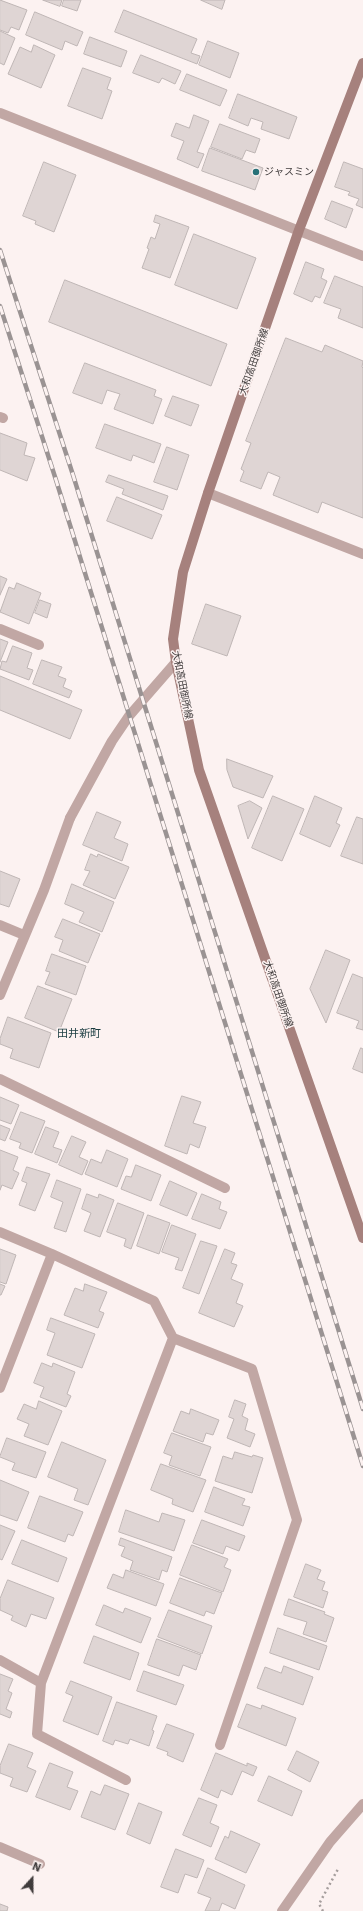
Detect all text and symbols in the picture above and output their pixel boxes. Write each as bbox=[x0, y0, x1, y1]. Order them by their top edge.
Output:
place label: ジャスミン bbox=[264, 166, 314, 178]
marker: ジャスミン bbox=[251, 167, 261, 177]
street label: 大和高田御所線 bbox=[237, 327, 271, 397]
street label: 大和高田御所線 bbox=[169, 649, 195, 721]
street label: 大和高田御所線 bbox=[261, 959, 295, 1029]
district label: 田井新町 bbox=[57, 1027, 101, 1041]
north arrow bbox=[12, 1859, 52, 1899]
text: N bbox=[30, 1860, 43, 1875]

